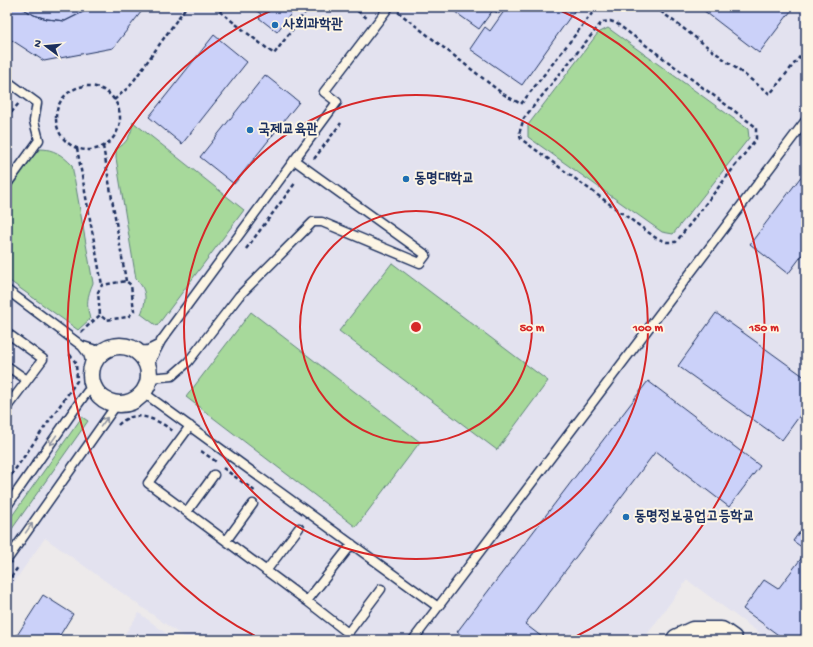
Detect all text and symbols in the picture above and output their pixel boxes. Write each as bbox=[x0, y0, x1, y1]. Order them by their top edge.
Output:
place label: 사회과학관 bbox=[282, 16, 343, 34]
marker: 사회과학관 bbox=[270, 20, 280, 30]
north arrow bbox=[26, 26, 66, 66]
text: N bbox=[32, 39, 45, 49]
place label: 국제교육관 bbox=[258, 121, 318, 139]
marker: 국제교육관 bbox=[245, 125, 255, 135]
place label: 동명대학교 bbox=[414, 170, 474, 188]
marker: 동명대학교 bbox=[401, 174, 411, 184]
centre of rings bbox=[409, 320, 423, 334]
text: 50 m bbox=[520, 322, 545, 336]
text: 100 m bbox=[632, 322, 663, 336]
text: 150 m bbox=[748, 322, 779, 336]
one-way arrow bbox=[100, 416, 108, 427]
one-way arrow bbox=[49, 434, 57, 445]
place label: 동명정보공업고등학교 bbox=[634, 508, 755, 526]
marker: 동명정보공업고등학교 bbox=[621, 512, 631, 522]
one-way arrow bbox=[25, 523, 33, 534]

